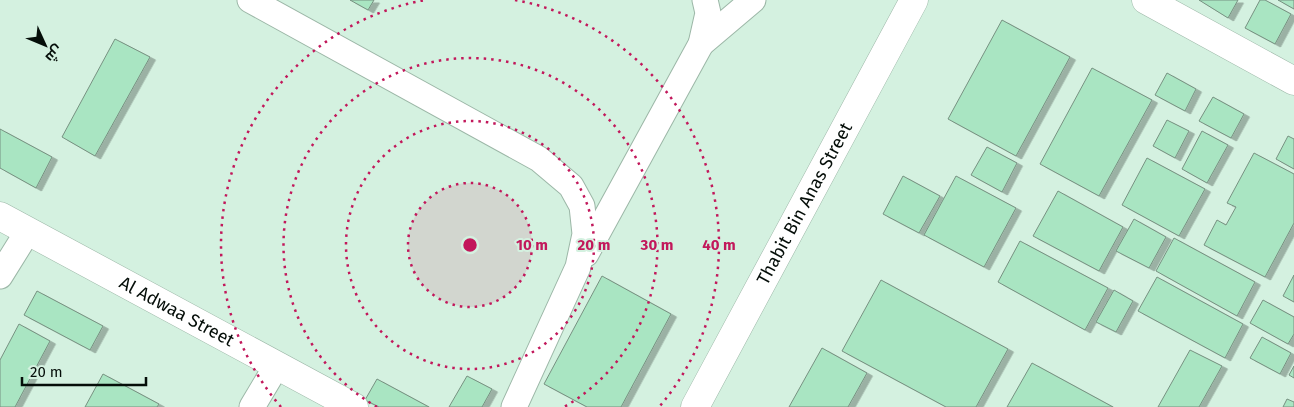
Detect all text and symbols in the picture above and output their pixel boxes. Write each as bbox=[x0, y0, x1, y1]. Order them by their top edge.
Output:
north arrow bbox=[20, 20, 70, 70]
text: ش bbox=[42, 41, 66, 66]
street label: Thabit Bin Anas Street bbox=[752, 118, 857, 288]
centre of rings bbox=[461, 236, 479, 254]
text: 10 m bbox=[516, 236, 548, 254]
text: 20 m bbox=[578, 236, 610, 254]
text: 30 m bbox=[640, 236, 673, 254]
text: 40 m bbox=[702, 236, 736, 254]
street label: Al Adwaa Street bbox=[116, 272, 239, 352]
scale bar bbox=[22, 354, 146, 386]
text: 20 m bbox=[30, 363, 63, 381]

